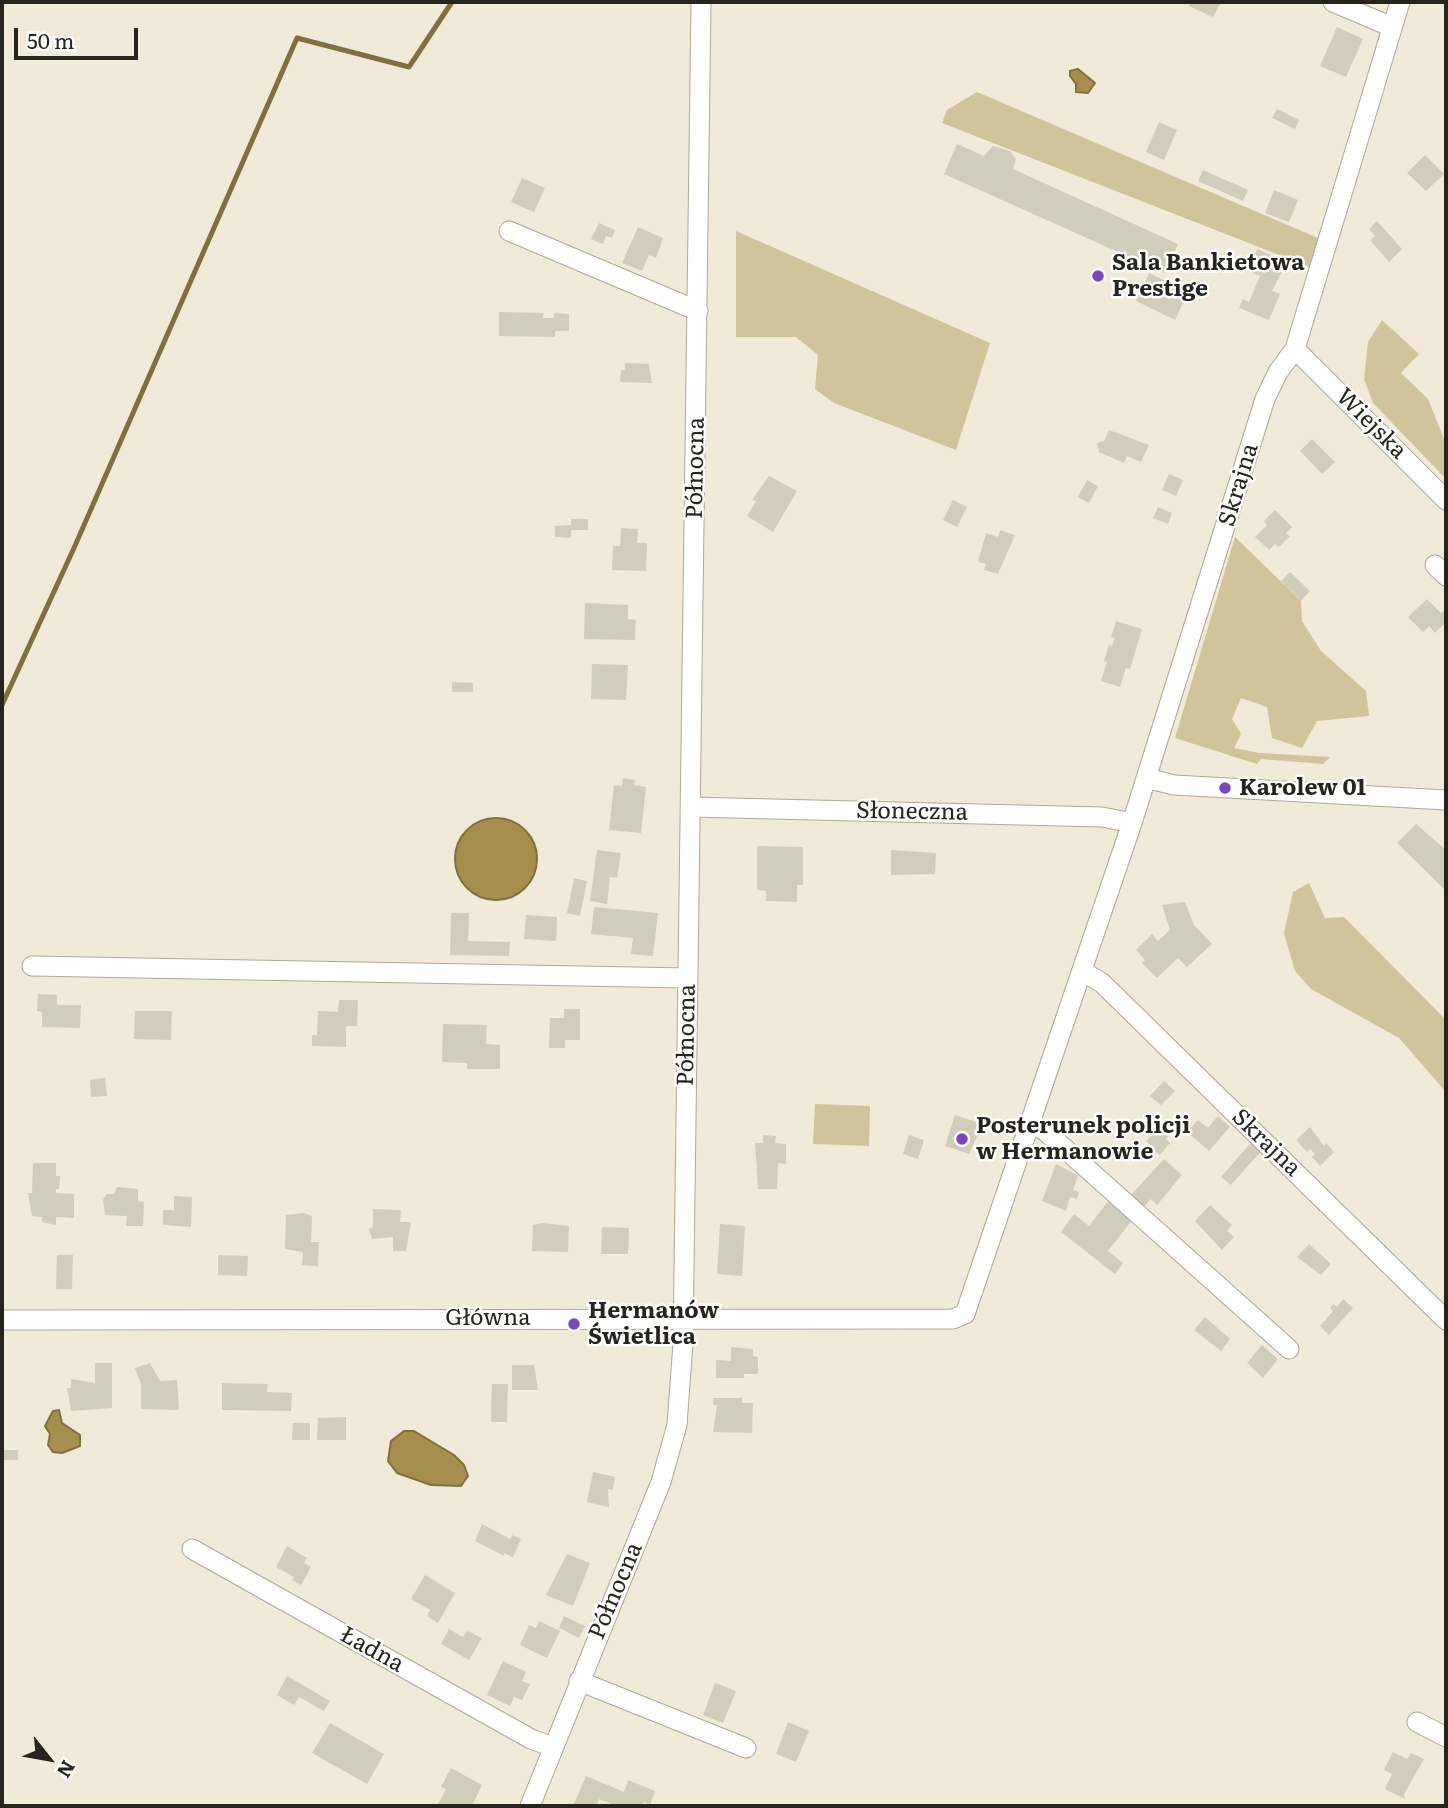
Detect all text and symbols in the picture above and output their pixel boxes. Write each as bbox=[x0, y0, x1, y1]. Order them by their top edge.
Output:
scale bar bbox=[18, 14, 142, 58]
text: 50 m bbox=[27, 24, 74, 55]
place label: Sala Bankietowa Prestige bbox=[1112, 249, 1305, 303]
marker: Sala Bankietowa Prestige bbox=[1090, 268, 1106, 284]
street label: Wiejska bbox=[1330, 383, 1412, 465]
street label: Północna bbox=[681, 417, 711, 519]
street label: Skrajna bbox=[1213, 440, 1265, 530]
place label: Karolew 01 bbox=[1239, 774, 1366, 802]
marker: Karolew 01 bbox=[1217, 780, 1233, 796]
street label: Słoneczna bbox=[856, 797, 968, 827]
street label: Północna bbox=[672, 984, 702, 1086]
street label: Skrajna bbox=[1226, 1103, 1306, 1183]
place label: Posterunek policji w Hermanowie bbox=[976, 1112, 1190, 1166]
marker: Posterunek policji w Hermanowie bbox=[954, 1131, 970, 1147]
place label: Hermanów Świetlica bbox=[588, 1297, 719, 1351]
street label: Główna bbox=[445, 1304, 531, 1332]
marker: Hermanów Świetlica bbox=[566, 1316, 582, 1332]
street label: Północna bbox=[583, 1539, 649, 1643]
street label: Ładna bbox=[335, 1621, 409, 1679]
north arrow bbox=[14, 1724, 84, 1794]
text: N bbox=[51, 1756, 83, 1784]

